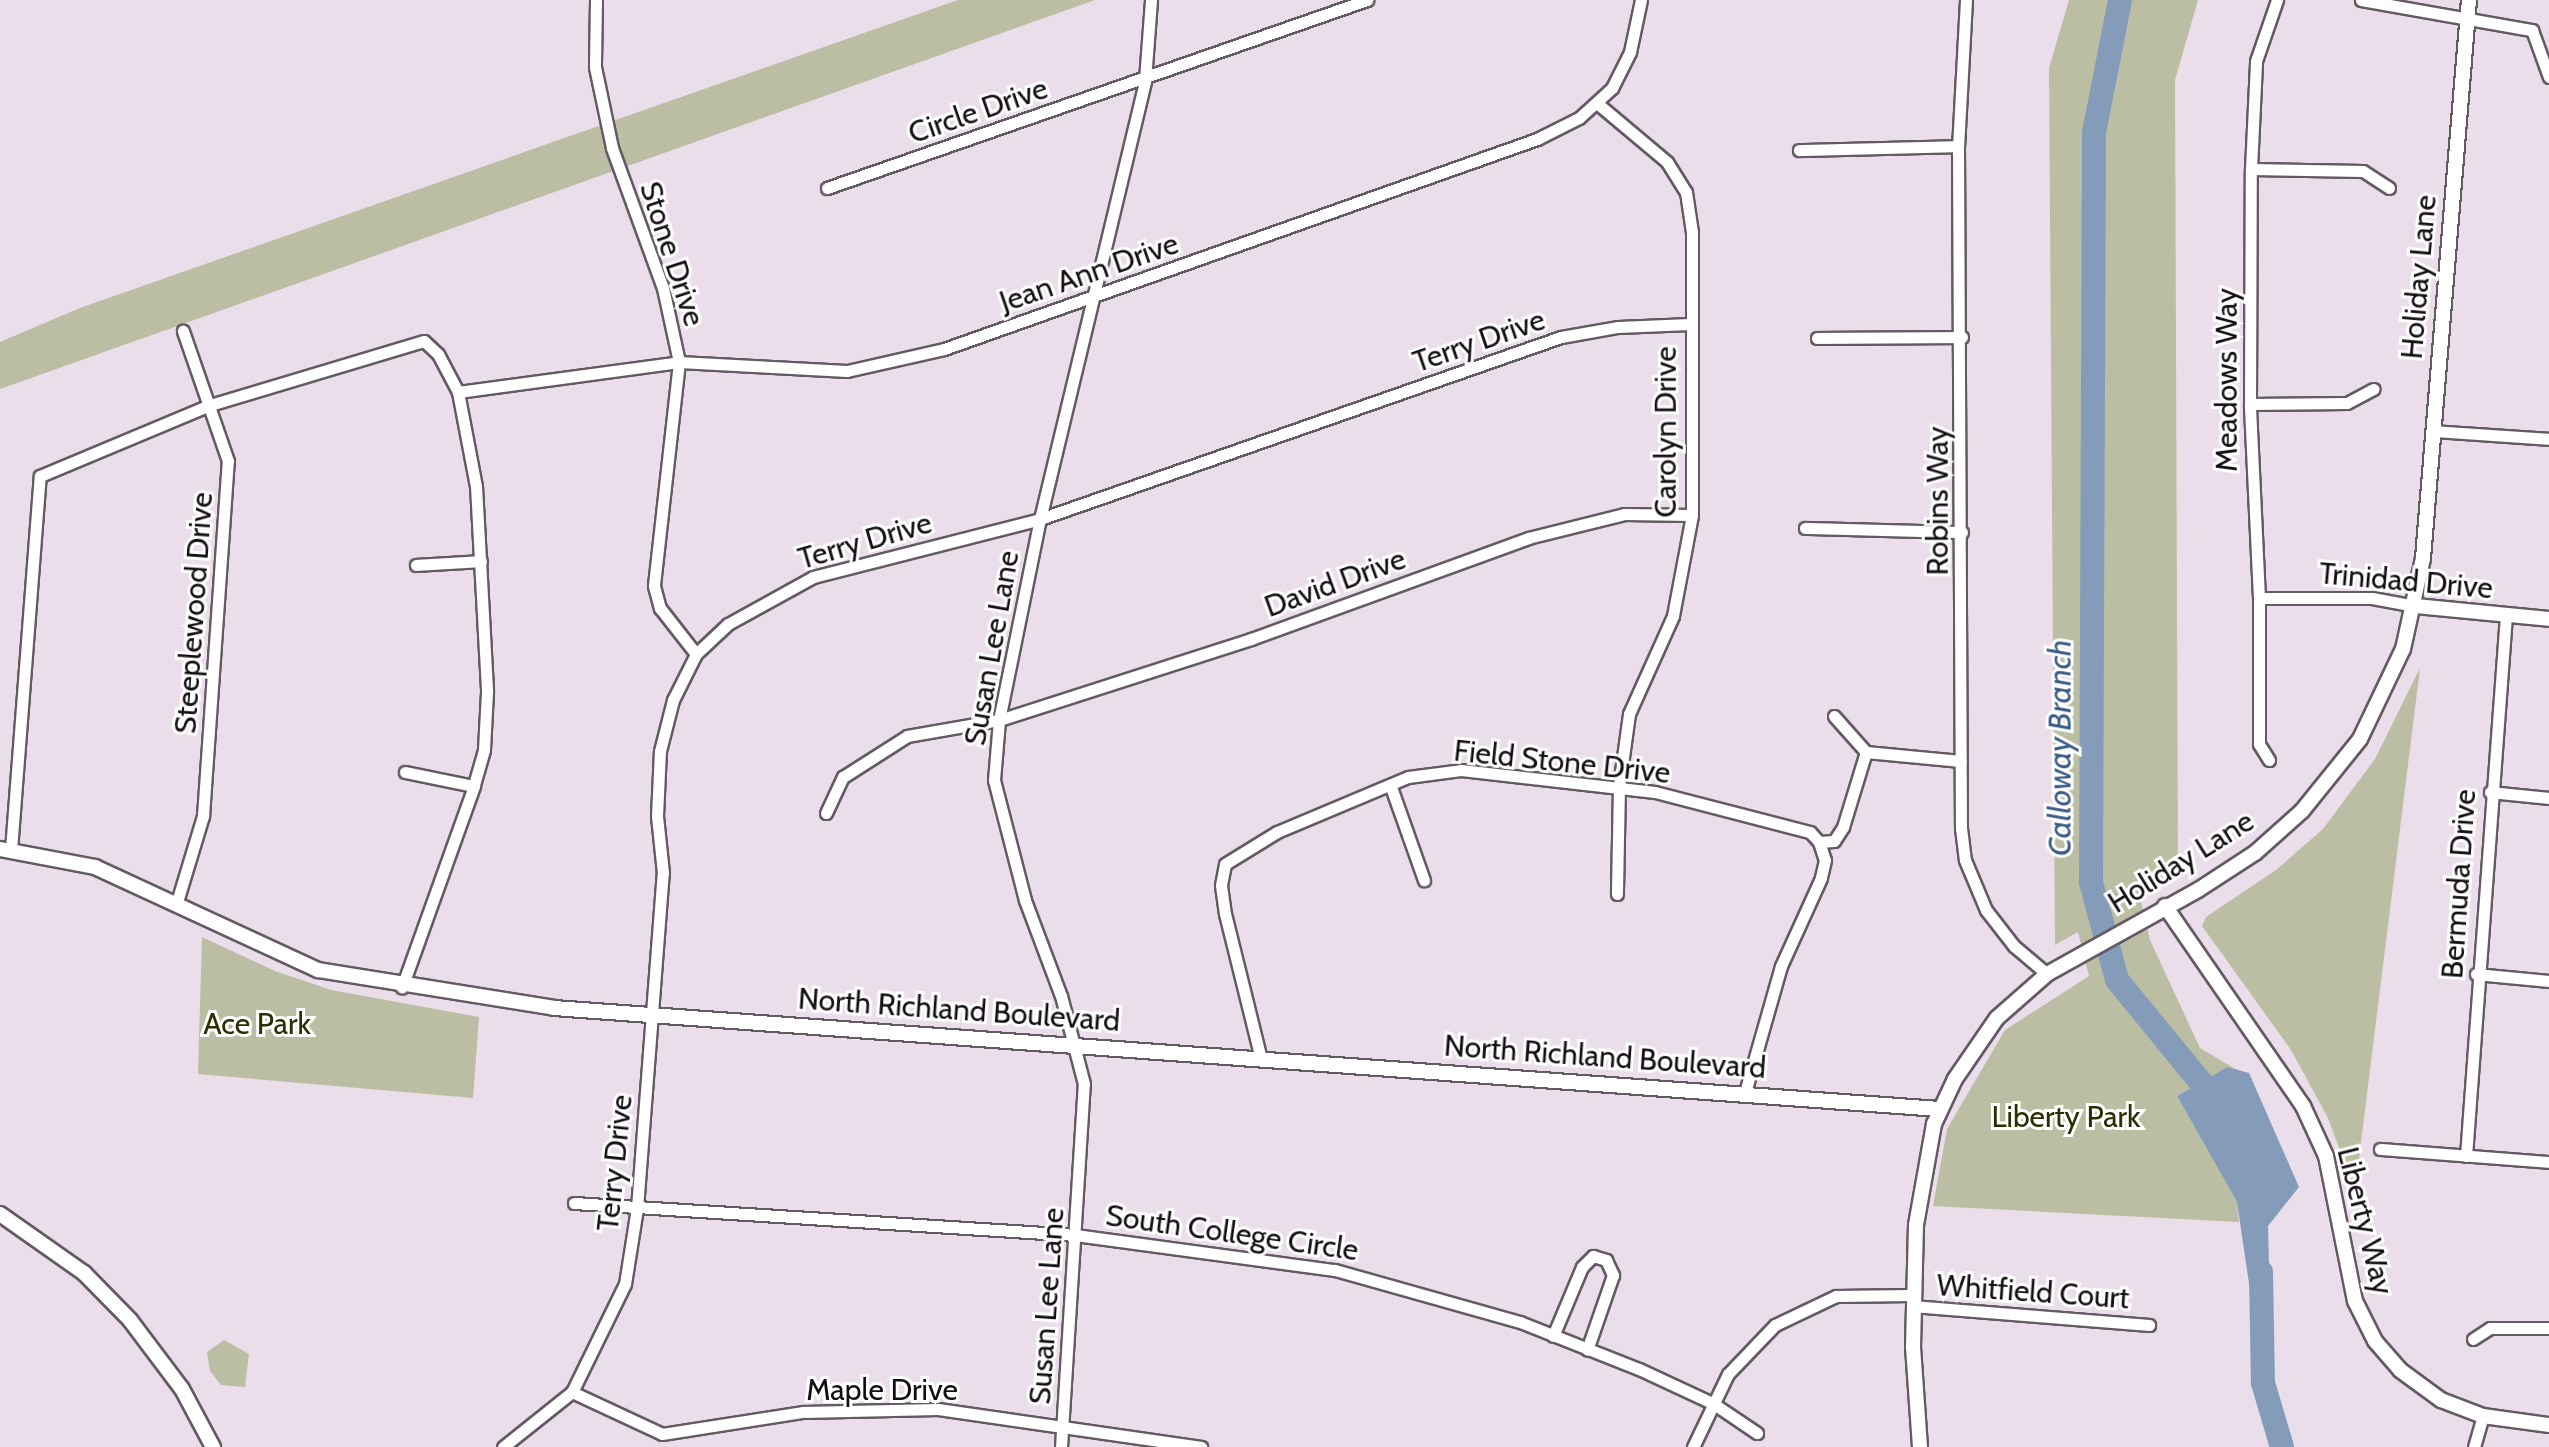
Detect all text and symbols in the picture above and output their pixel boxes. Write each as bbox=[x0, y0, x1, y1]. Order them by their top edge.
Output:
street label: Circle Drive bbox=[904, 70, 1052, 152]
street label: Stone Drive bbox=[632, 177, 712, 331]
street label: Holiday Lane bbox=[2394, 193, 2444, 361]
street label: Jean Ann Drive bbox=[995, 226, 1183, 320]
street label: Meadows Way bbox=[2209, 288, 2245, 472]
street label: Terry Drive bbox=[1408, 302, 1550, 380]
street label: Carolyn Drive bbox=[1648, 346, 1684, 518]
street label: Robins Way bbox=[1920, 426, 1956, 576]
street label: Steeplewood Drive bbox=[168, 491, 220, 735]
street label: Terry Drive bbox=[794, 505, 936, 577]
street label: David Drive bbox=[1260, 541, 1410, 625]
street label: Susan Lee Lane bbox=[957, 548, 1027, 748]
street label: Trinidad Drive bbox=[2318, 555, 2494, 607]
water label: Calloway Branch bbox=[2041, 640, 2079, 856]
street label: Field Stone Drive bbox=[1452, 733, 1672, 791]
street label: Bermuda Drive bbox=[2434, 788, 2484, 980]
street label: Holiday Lane bbox=[2102, 803, 2260, 921]
street label: North Richland Boulevard bbox=[797, 981, 1121, 1039]
park label: Ace Park bbox=[203, 1006, 311, 1042]
street label: North Richland Boulevard bbox=[1443, 1028, 1767, 1086]
street label: Terry Drive bbox=[590, 1093, 640, 1233]
park label: Liberty Park bbox=[1992, 1099, 2140, 1135]
street label: Liberty Way bbox=[2329, 1143, 2401, 1299]
street label: South College Circle bbox=[1103, 1197, 1361, 1269]
street label: Susan Lee Lane bbox=[1022, 1206, 1072, 1406]
street label: Whitfield Court bbox=[1935, 1267, 2131, 1317]
street label: Maple Drive bbox=[806, 1372, 958, 1408]

